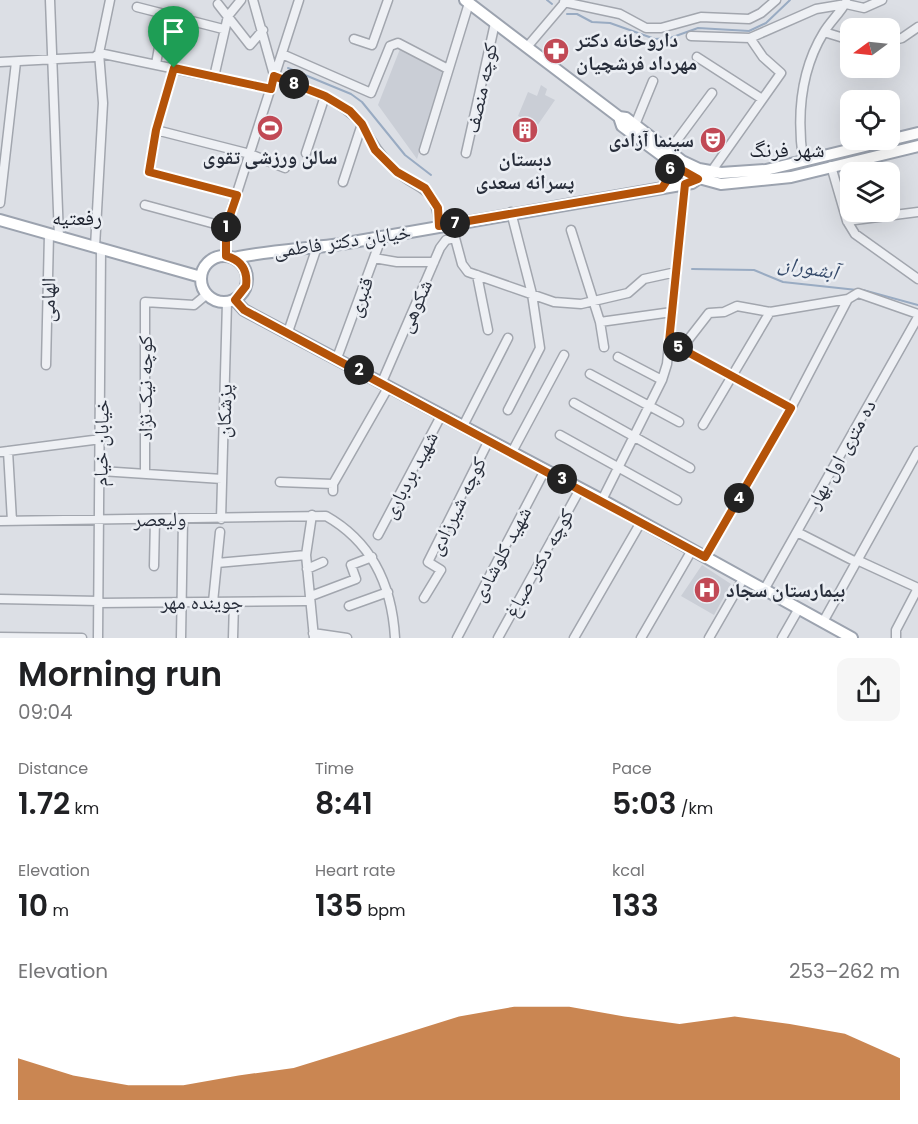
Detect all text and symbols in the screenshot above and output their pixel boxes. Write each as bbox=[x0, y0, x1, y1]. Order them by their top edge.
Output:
pin bbox=[148, 6, 199, 68]
icon: arrive bbox=[157, 15, 190, 48]
north arrow bbox=[840, 18, 900, 78]
map controls bbox=[840, 18, 900, 222]
place label: داروخانه دکتر مهرداد فرشچیان bbox=[575, 26, 697, 77]
pharmacy icon: داروخانه دکتر مهرداد فرشچیان bbox=[541, 36, 571, 66]
street label: کوچه منصف bbox=[458, 40, 504, 136]
pin: 8 bbox=[279, 69, 309, 99]
text: 8 bbox=[289, 72, 299, 95]
button: locate bbox=[840, 90, 900, 150]
sports icon: سالن ورزشی تقوی bbox=[255, 113, 285, 143]
building icon: دبستان پسرانه سعدی bbox=[510, 115, 540, 145]
theatre icon: سینما آزادی bbox=[698, 125, 728, 155]
place label: سینما آزادی bbox=[608, 126, 694, 154]
district label: شهر فرنگ bbox=[749, 135, 825, 164]
place label: سالن ورزشی تقوی bbox=[203, 143, 337, 171]
place label: دبستان پسرانه سعدی bbox=[476, 145, 575, 196]
pin: 6 bbox=[655, 154, 685, 184]
text: 6 bbox=[665, 157, 675, 180]
button: layers bbox=[840, 162, 900, 222]
district label: رفعتیه bbox=[52, 203, 102, 232]
pin: 7 bbox=[440, 208, 470, 238]
text: 7 bbox=[451, 211, 459, 234]
pin: 1 bbox=[211, 212, 241, 242]
text: 1 bbox=[223, 215, 229, 238]
street label: خیابان دکتر فاطمی bbox=[271, 217, 413, 264]
water label: آبشوران bbox=[776, 248, 845, 287]
street label: قنبری bbox=[340, 273, 380, 321]
street label: شکوهی bbox=[391, 275, 439, 337]
street label: الهامی bbox=[34, 277, 62, 323]
pin: 5 bbox=[663, 332, 693, 362]
text: 5 bbox=[673, 335, 683, 358]
street label: کوچه نیک نژاد bbox=[131, 336, 159, 440]
pin: 2 bbox=[344, 355, 374, 385]
text: 2 bbox=[354, 358, 364, 381]
street label: پزشکان bbox=[209, 383, 239, 439]
street label: ده متری اول بهار bbox=[799, 394, 883, 515]
street label: خیابان خیام bbox=[86, 399, 116, 487]
street label: شهید بردباری bbox=[375, 426, 445, 524]
street label: کوچه شیرزادی bbox=[421, 452, 493, 560]
pin: 3 bbox=[547, 464, 577, 494]
text: 3 bbox=[557, 467, 567, 490]
pin: 4 bbox=[724, 483, 754, 513]
text: 4 bbox=[734, 486, 744, 509]
street label: شهید کلوشادی bbox=[464, 501, 538, 607]
street label: کوچه دکتر صباغ bbox=[498, 503, 580, 623]
street label: ولیعصر bbox=[132, 505, 187, 533]
hospital icon: بیمارستان سجاد bbox=[692, 575, 722, 605]
place label: بیمارستان سجاد bbox=[726, 576, 845, 604]
street label: جوینده مهر bbox=[160, 588, 244, 616]
text: Morning run bbox=[18, 651, 222, 698]
button: share bbox=[837, 658, 900, 721]
text: 09:04 bbox=[18, 698, 73, 726]
text: Distance bbox=[18, 757, 88, 780]
text: Time bbox=[315, 757, 354, 780]
text: Pace bbox=[612, 757, 652, 780]
text: 1.72 bbox=[18, 782, 70, 825]
text: 8:41 bbox=[315, 782, 373, 825]
text: 5:03 bbox=[612, 782, 677, 825]
text: km bbox=[70, 797, 99, 820]
text: /km bbox=[677, 797, 713, 820]
text: Elevation bbox=[18, 859, 90, 882]
text: Heart rate bbox=[315, 859, 395, 882]
text: kcal bbox=[612, 859, 645, 882]
text: 10 bbox=[18, 884, 48, 927]
text: 135 bbox=[315, 884, 363, 927]
text: 133 bbox=[612, 884, 659, 927]
text: m bbox=[48, 899, 69, 922]
text: bpm bbox=[363, 899, 406, 922]
text: Elevation bbox=[18, 957, 108, 985]
text: 253–262 m bbox=[789, 957, 900, 985]

